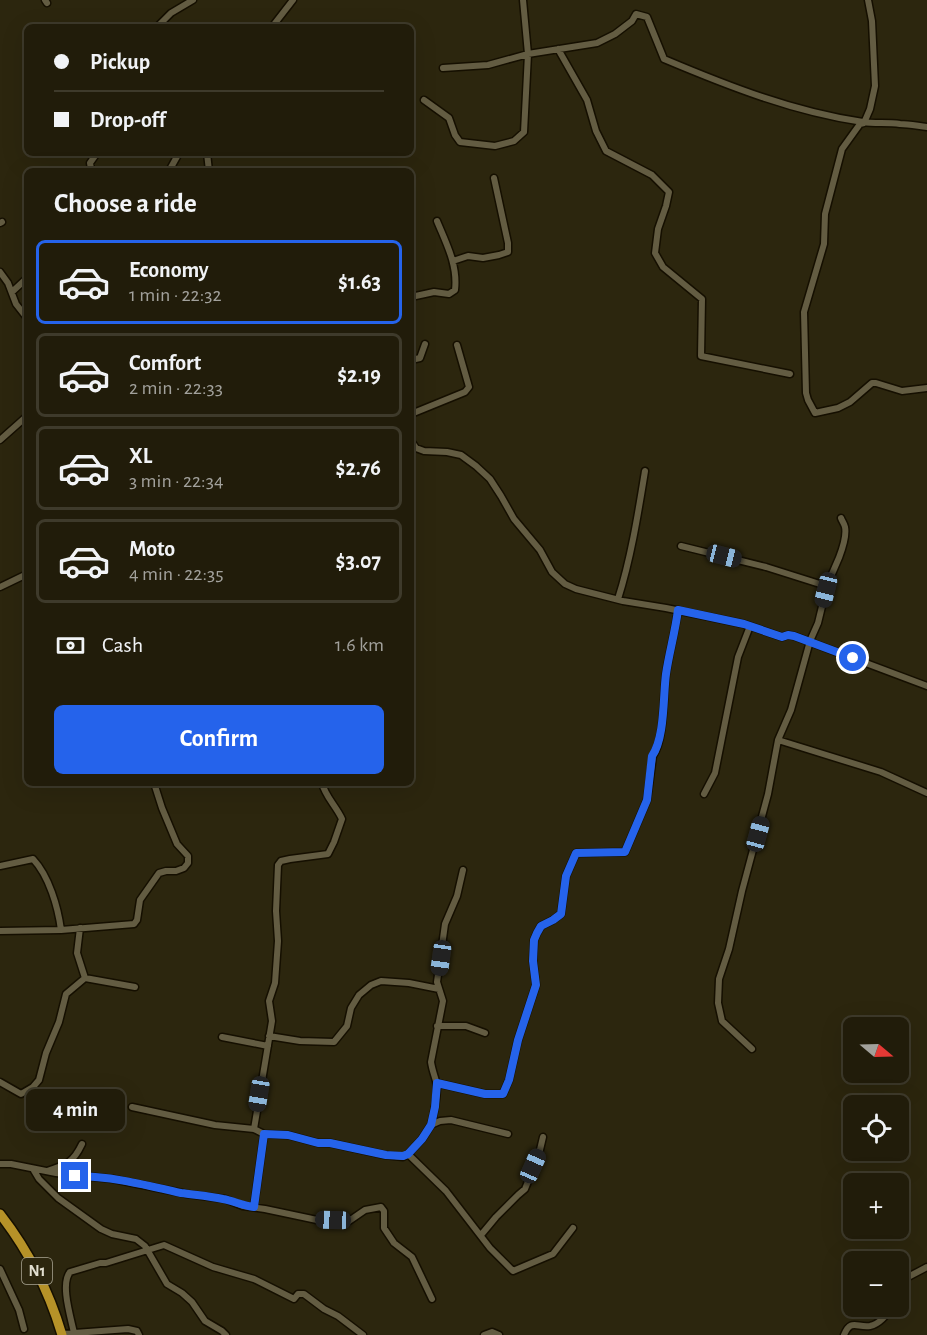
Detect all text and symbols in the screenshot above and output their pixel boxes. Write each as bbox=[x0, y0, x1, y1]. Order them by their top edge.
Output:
text: Pickup bbox=[90, 51, 150, 73]
text: Drop-off bbox=[90, 109, 166, 131]
text: Choose a ride bbox=[54, 190, 197, 217]
icon: car bbox=[57, 255, 111, 309]
text: Economy bbox=[129, 259, 209, 281]
text: $1.63 bbox=[338, 271, 381, 293]
text: 1 min · 22:32 bbox=[129, 285, 222, 305]
icon: car bbox=[57, 348, 111, 402]
text: Comfort bbox=[129, 352, 201, 374]
text: $2.19 bbox=[337, 364, 381, 386]
text: 2 min · 22:33 bbox=[129, 378, 223, 398]
icon: car bbox=[57, 441, 111, 495]
text: XL bbox=[129, 445, 152, 467]
text: $2.76 bbox=[336, 457, 381, 479]
text: 3 min · 22:34 bbox=[129, 471, 224, 491]
icon: car bbox=[57, 534, 111, 588]
text: Moto bbox=[129, 538, 175, 560]
car bbox=[704, 543, 744, 569]
text: $3.07 bbox=[336, 550, 381, 572]
text: 4 min · 22:35 bbox=[129, 564, 224, 584]
car bbox=[813, 570, 839, 610]
icon: cash bbox=[54, 629, 87, 662]
text: Cash bbox=[102, 634, 143, 656]
text: 1.6 km bbox=[335, 635, 384, 655]
route start bbox=[839, 644, 866, 671]
button: Confirm bbox=[54, 705, 384, 774]
car bbox=[745, 814, 771, 854]
car bbox=[430, 939, 452, 977]
north arrow bbox=[843, 1017, 909, 1083]
map controls bbox=[843, 1017, 909, 1317]
car bbox=[247, 1075, 271, 1113]
callout: 4 min bbox=[26, 1089, 124, 1131]
button: locate bbox=[843, 1095, 909, 1161]
text: 4 min bbox=[53, 1100, 98, 1120]
car bbox=[517, 1146, 549, 1186]
route end bbox=[61, 1162, 88, 1189]
button: + bbox=[843, 1173, 909, 1239]
car bbox=[315, 1210, 351, 1230]
button: − bbox=[843, 1251, 909, 1317]
road number: N1 bbox=[22, 1258, 52, 1284]

